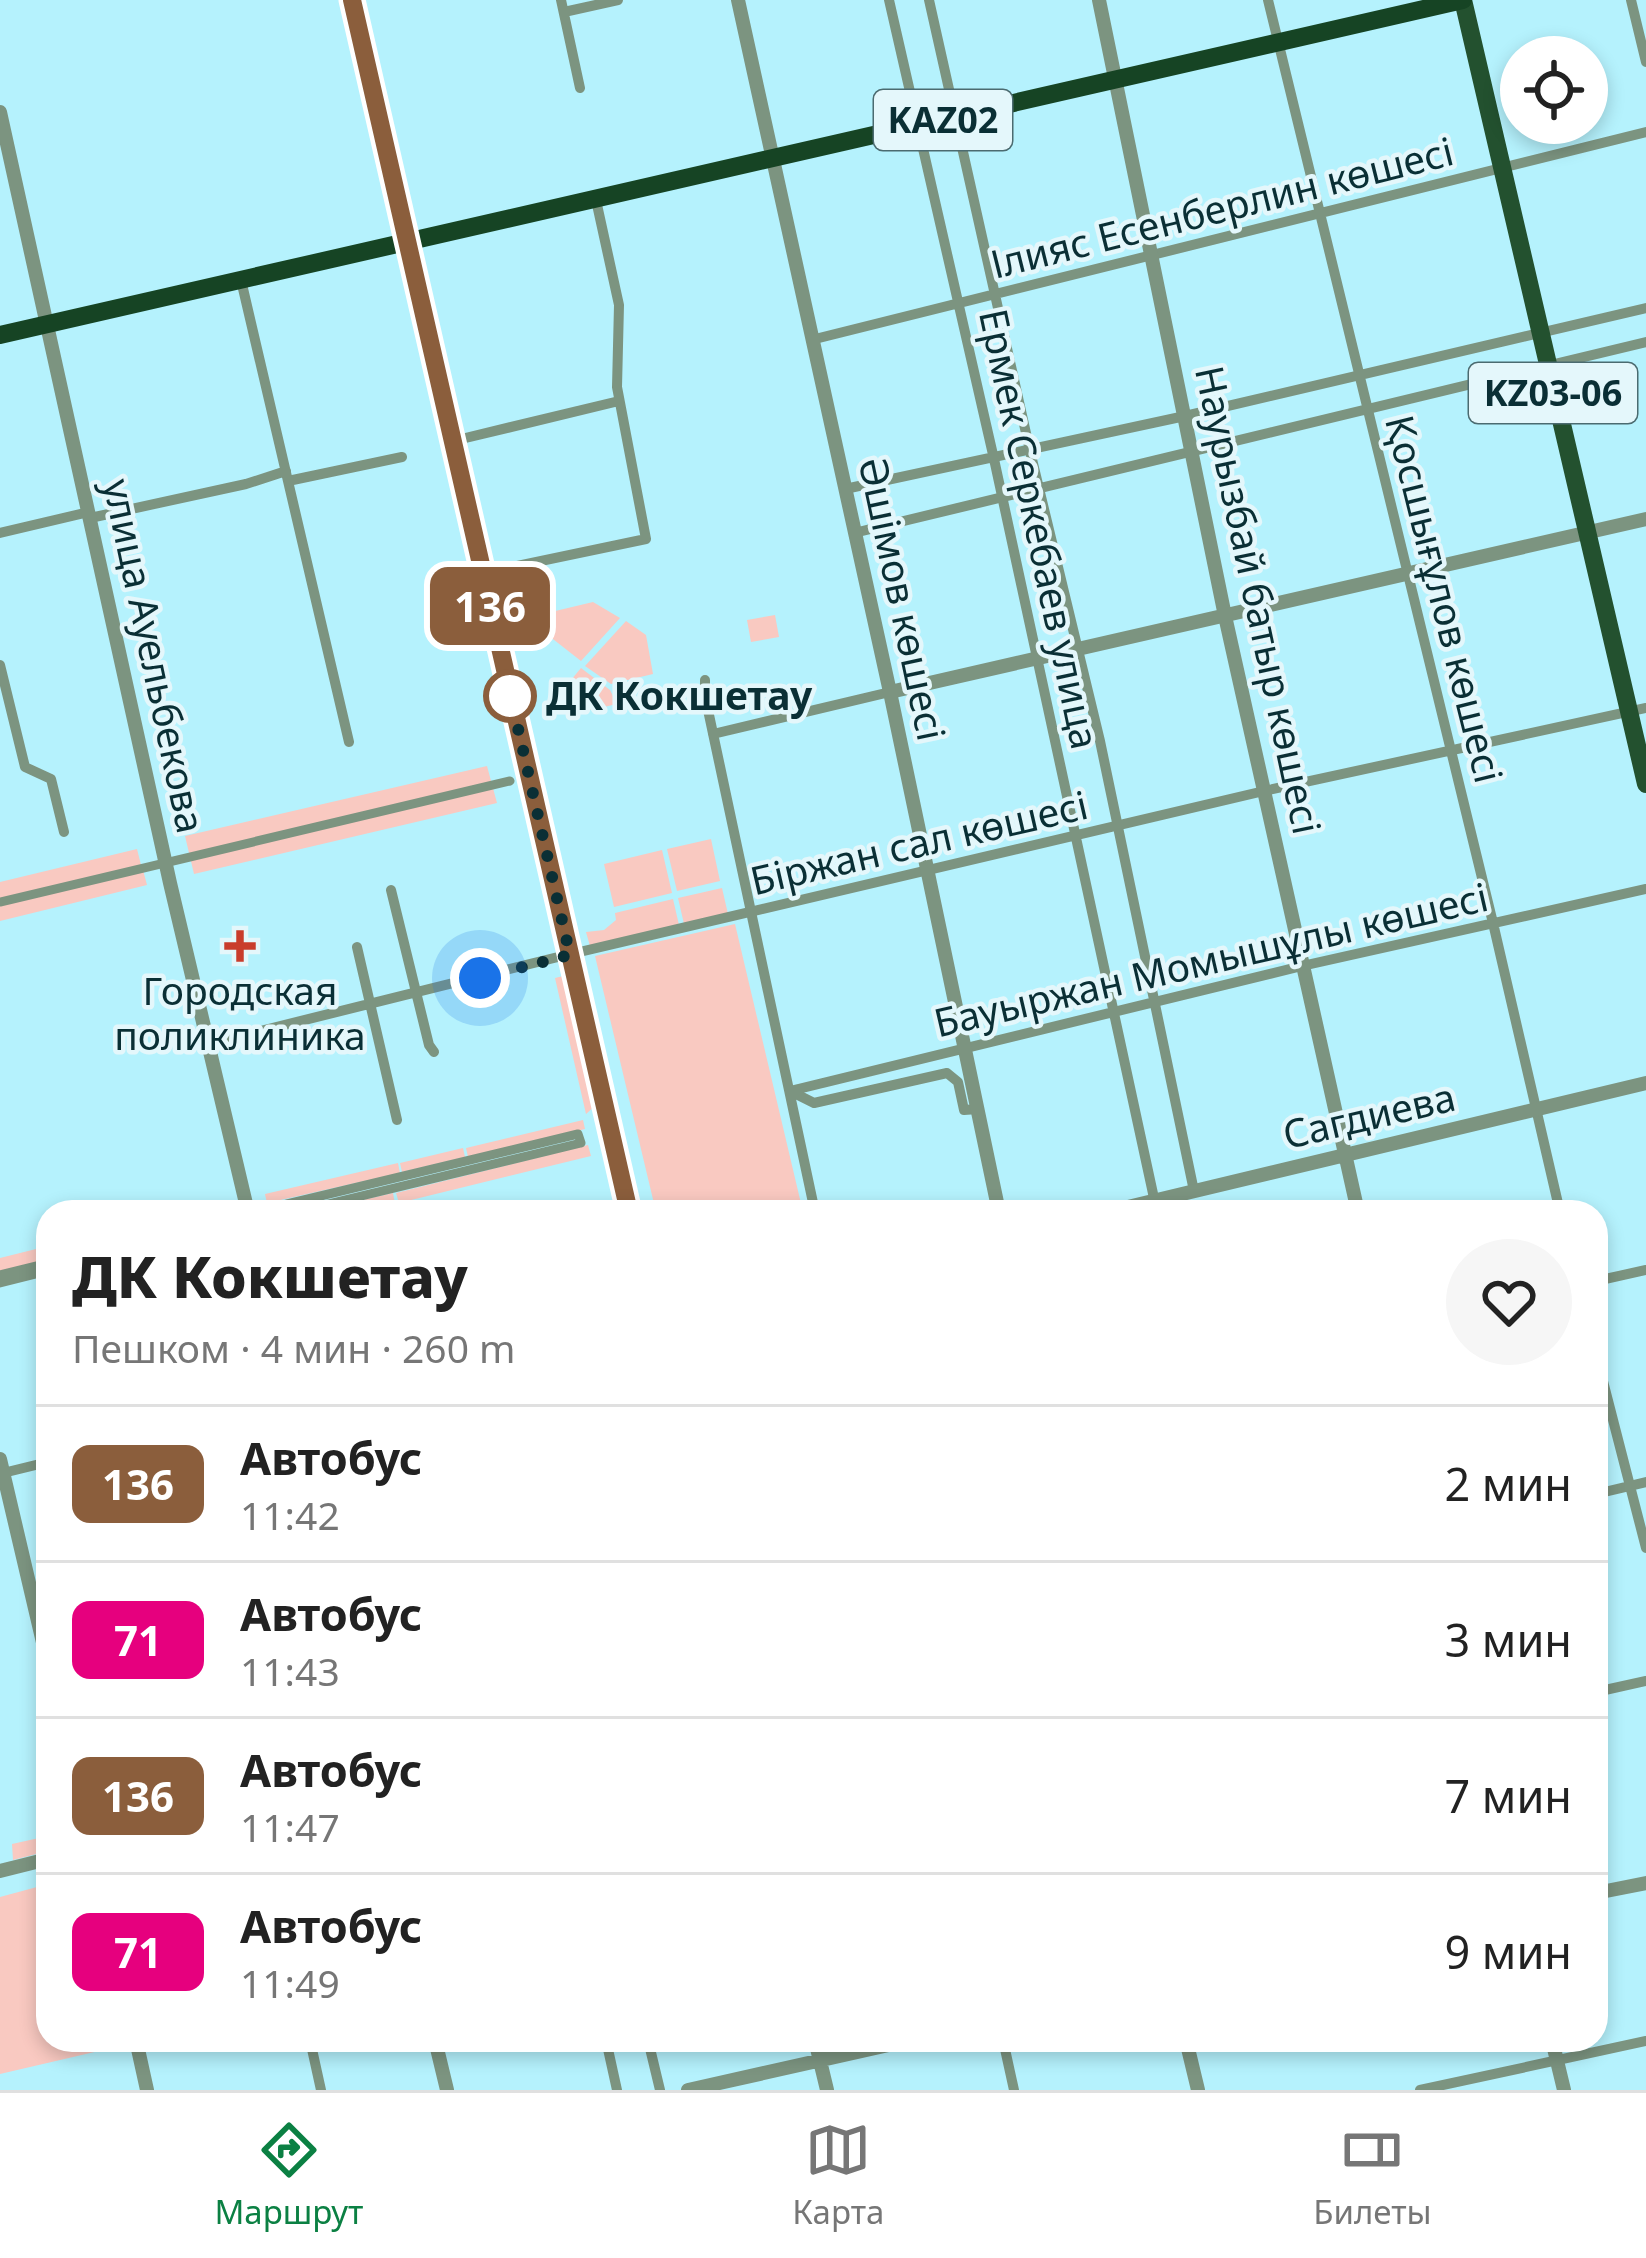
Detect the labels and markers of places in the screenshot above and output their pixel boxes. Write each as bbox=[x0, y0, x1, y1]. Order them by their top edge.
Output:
place label: ДК Кокшетау bbox=[546, 668, 813, 721]
marker: ДК Кокшетау bbox=[485, 671, 535, 721]
marker: Городская поликлиника bbox=[224, 930, 256, 962]
place label: Городская поликлиника bbox=[114, 963, 366, 1061]

